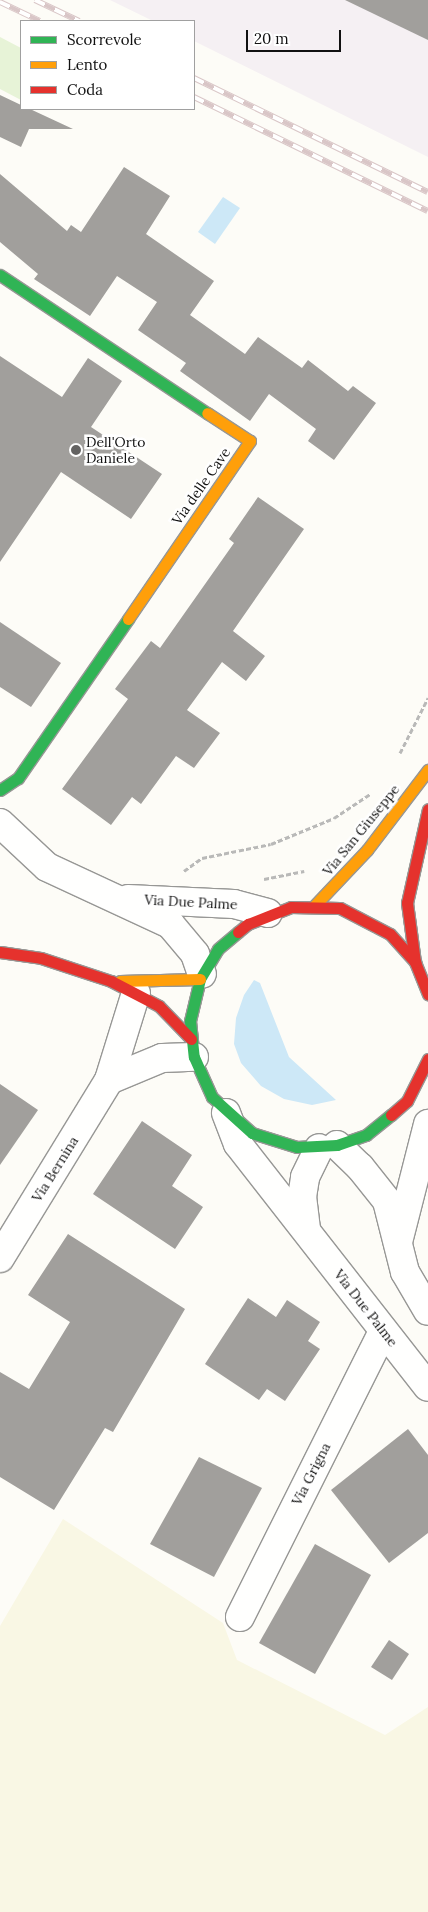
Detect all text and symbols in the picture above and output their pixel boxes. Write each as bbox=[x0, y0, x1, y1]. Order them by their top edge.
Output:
legend bbox=[20, 20, 195, 110]
scale bar bbox=[248, 20, 343, 52]
text: 20 m bbox=[254, 29, 289, 48]
text: Scorrevole bbox=[67, 30, 142, 49]
text: Lento bbox=[67, 55, 107, 74]
text: Coda bbox=[67, 80, 103, 99]
place label: Dell'Orto Daniele bbox=[86, 434, 145, 467]
marker: Dell'Orto Daniele bbox=[70, 444, 82, 456]
street label: Via delle Cave bbox=[168, 444, 234, 528]
street label: Via San Giuseppe bbox=[319, 781, 403, 879]
street label: Via Due Palme bbox=[144, 891, 238, 913]
street label: Via Bernina bbox=[28, 1133, 82, 1205]
street label: Via Due Palme bbox=[331, 1266, 401, 1350]
street label: Via Grigna bbox=[288, 1440, 334, 1508]

